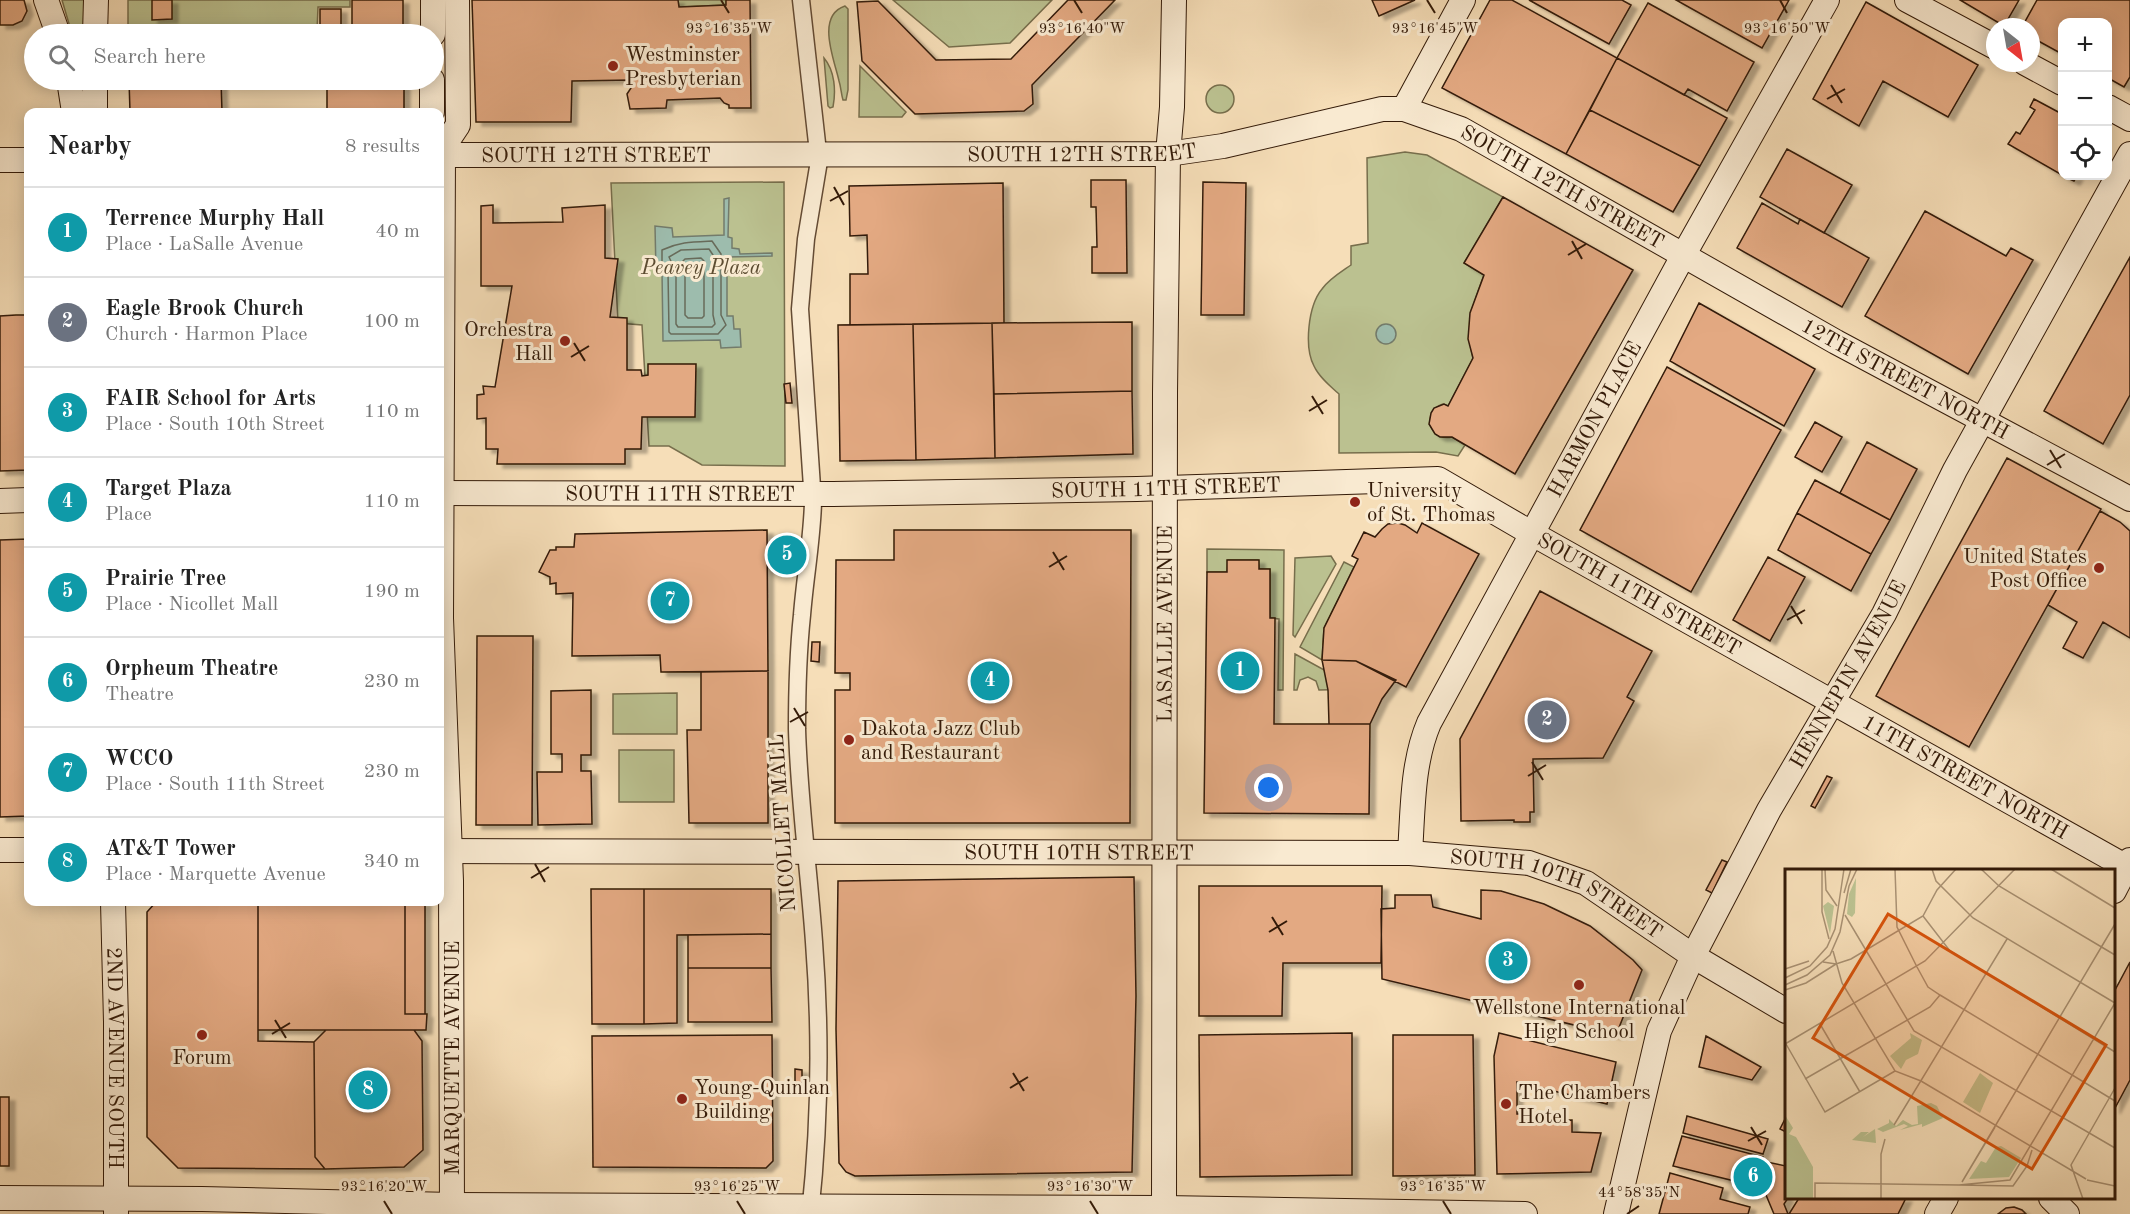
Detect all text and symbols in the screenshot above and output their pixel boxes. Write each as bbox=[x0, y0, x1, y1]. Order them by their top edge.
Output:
north arrow bbox=[1986, 18, 2040, 72]
map controls bbox=[2058, 18, 2112, 180]
button: + bbox=[2058, 18, 2112, 72]
text: 93°16'35"W bbox=[686, 22, 772, 37]
text: 93°16'40"W bbox=[1039, 22, 1125, 37]
text: 93°16'45"W bbox=[1392, 22, 1478, 37]
text: 93°16'50"W bbox=[1744, 22, 1830, 37]
search box bbox=[24, 24, 444, 90]
icon: search bbox=[45, 41, 78, 74]
place label: Westminster Presbyterian bbox=[625, 45, 742, 90]
text: Search here bbox=[93, 46, 206, 68]
marker: Westminster Presbyterian bbox=[606, 59, 620, 73]
button: − bbox=[2058, 72, 2112, 126]
street label: SOUTH 12TH STREET bbox=[1457, 122, 1667, 254]
button: locate bbox=[2058, 126, 2112, 180]
text: Nearby bbox=[48, 134, 132, 160]
text: 8 results bbox=[345, 137, 420, 157]
street label: SOUTH 12TH STREET bbox=[967, 141, 1198, 166]
street label: SOUTH 12TH STREET bbox=[481, 146, 711, 167]
text: Terrence Murphy Hall bbox=[105, 208, 324, 230]
text: 1 bbox=[62, 222, 73, 242]
text: 40 m bbox=[375, 222, 420, 242]
text: Place · LaSalle Avenue bbox=[105, 235, 303, 255]
park label: Peavey Plaza bbox=[640, 258, 761, 279]
text: Eagle Brook Church bbox=[105, 298, 304, 320]
text: 2 bbox=[62, 312, 73, 332]
text: 100 m bbox=[364, 312, 420, 332]
street label: 12TH STREET NORTH bbox=[1797, 316, 2012, 444]
place label: Orchestra Hall bbox=[464, 320, 553, 365]
text: Church · Harmon Place bbox=[105, 325, 307, 345]
marker: Orchestra Hall bbox=[558, 334, 572, 348]
street label: HARMON PLACE bbox=[1545, 338, 1646, 501]
text: FAIR School for Arts bbox=[105, 388, 316, 410]
text: 3 bbox=[62, 402, 73, 422]
text: 110 m bbox=[364, 402, 420, 422]
text: Place · South 10th Street bbox=[105, 415, 325, 435]
street label: SOUTH 11TH STREET bbox=[1051, 475, 1281, 502]
text: Target Plaza bbox=[105, 478, 232, 500]
place label: University of St. Thomas bbox=[1367, 481, 1495, 526]
street label: SOUTH 11TH STREET bbox=[565, 484, 795, 506]
text: 4 bbox=[62, 492, 73, 512]
text: 110 m bbox=[364, 492, 420, 512]
marker: University of St. Thomas bbox=[1348, 495, 1362, 509]
text: Place bbox=[105, 505, 152, 525]
street label: LASALLE AVENUE bbox=[1156, 525, 1177, 723]
street label: SOUTH 11TH STREET bbox=[1533, 530, 1744, 660]
pin: 5 bbox=[768, 532, 806, 578]
place label: United States Post Office bbox=[1963, 547, 2087, 592]
marker: United States Post Office bbox=[2092, 561, 2106, 575]
text: Prairie Tree bbox=[105, 568, 226, 590]
street label: HENNEPIN AVENUE bbox=[1787, 577, 1911, 772]
pin: 7 bbox=[650, 578, 690, 624]
text: 5 bbox=[62, 582, 73, 602]
text: 190 m bbox=[364, 582, 420, 602]
text: Place · Nicollet Mall bbox=[105, 595, 278, 615]
pin: 1 bbox=[1220, 648, 1260, 694]
text: Orpheum Theatre bbox=[105, 658, 278, 680]
pin: 4 bbox=[970, 658, 1010, 704]
text: 6 bbox=[62, 672, 73, 692]
text: 230 m bbox=[364, 672, 420, 692]
text: Theatre bbox=[105, 685, 174, 705]
pin: 2 bbox=[1528, 698, 1566, 742]
street label: 11TH STREET NORTH bbox=[1858, 712, 2071, 844]
place label: Dakota Jazz Club and Restaurant bbox=[861, 719, 1020, 764]
street label: NICOLLET MALL bbox=[767, 733, 800, 913]
marker: Dakota Jazz Club and Restaurant bbox=[842, 733, 856, 747]
text: WCCO bbox=[105, 748, 173, 770]
text: 7 bbox=[62, 762, 73, 782]
text: 230 m bbox=[364, 762, 420, 782]
your location bbox=[1254, 773, 1283, 802]
text: Place · South 11th Street bbox=[105, 775, 325, 795]
text: AT&T Tower bbox=[105, 838, 236, 860]
street label: SOUTH 10TH STREET bbox=[964, 843, 1194, 865]
street label: SOUTH 10TH STREET bbox=[1449, 847, 1666, 944]
text: 8 bbox=[62, 852, 73, 872]
text: 340 m bbox=[364, 852, 420, 872]
text: Place · Marquette Avenue bbox=[105, 865, 326, 885]
inset map bbox=[1785, 869, 2115, 1199]
pin: 3 bbox=[1488, 938, 1528, 984]
street label: MARQUETTE AVENUE bbox=[443, 941, 464, 1175]
street label: 2ND AVENUE SOUTH bbox=[102, 947, 125, 1169]
marker: Wellstone International High School bbox=[1572, 978, 1586, 992]
place label: Wellstone International High School bbox=[1473, 998, 1686, 1043]
marker: Forum bbox=[195, 1028, 209, 1042]
place label: Forum bbox=[172, 1048, 232, 1069]
pin: 8 bbox=[348, 1068, 388, 1112]
place label: Young-Quinlan Building bbox=[694, 1078, 830, 1123]
place label: The Chambers Hotel bbox=[1518, 1083, 1651, 1128]
marker: Young-Quinlan Building bbox=[675, 1092, 689, 1106]
marker: The Chambers Hotel bbox=[1499, 1097, 1513, 1111]
pin: 6 bbox=[1734, 1154, 1772, 1200]
text: 93°16'20"W bbox=[341, 1180, 427, 1195]
text: 93°16'25"W bbox=[694, 1180, 780, 1195]
text: 93°16'30"W bbox=[1047, 1180, 1133, 1195]
text: 93°16'35"W bbox=[1400, 1180, 1486, 1195]
text: 44°58'35"N bbox=[1598, 1186, 1680, 1201]

